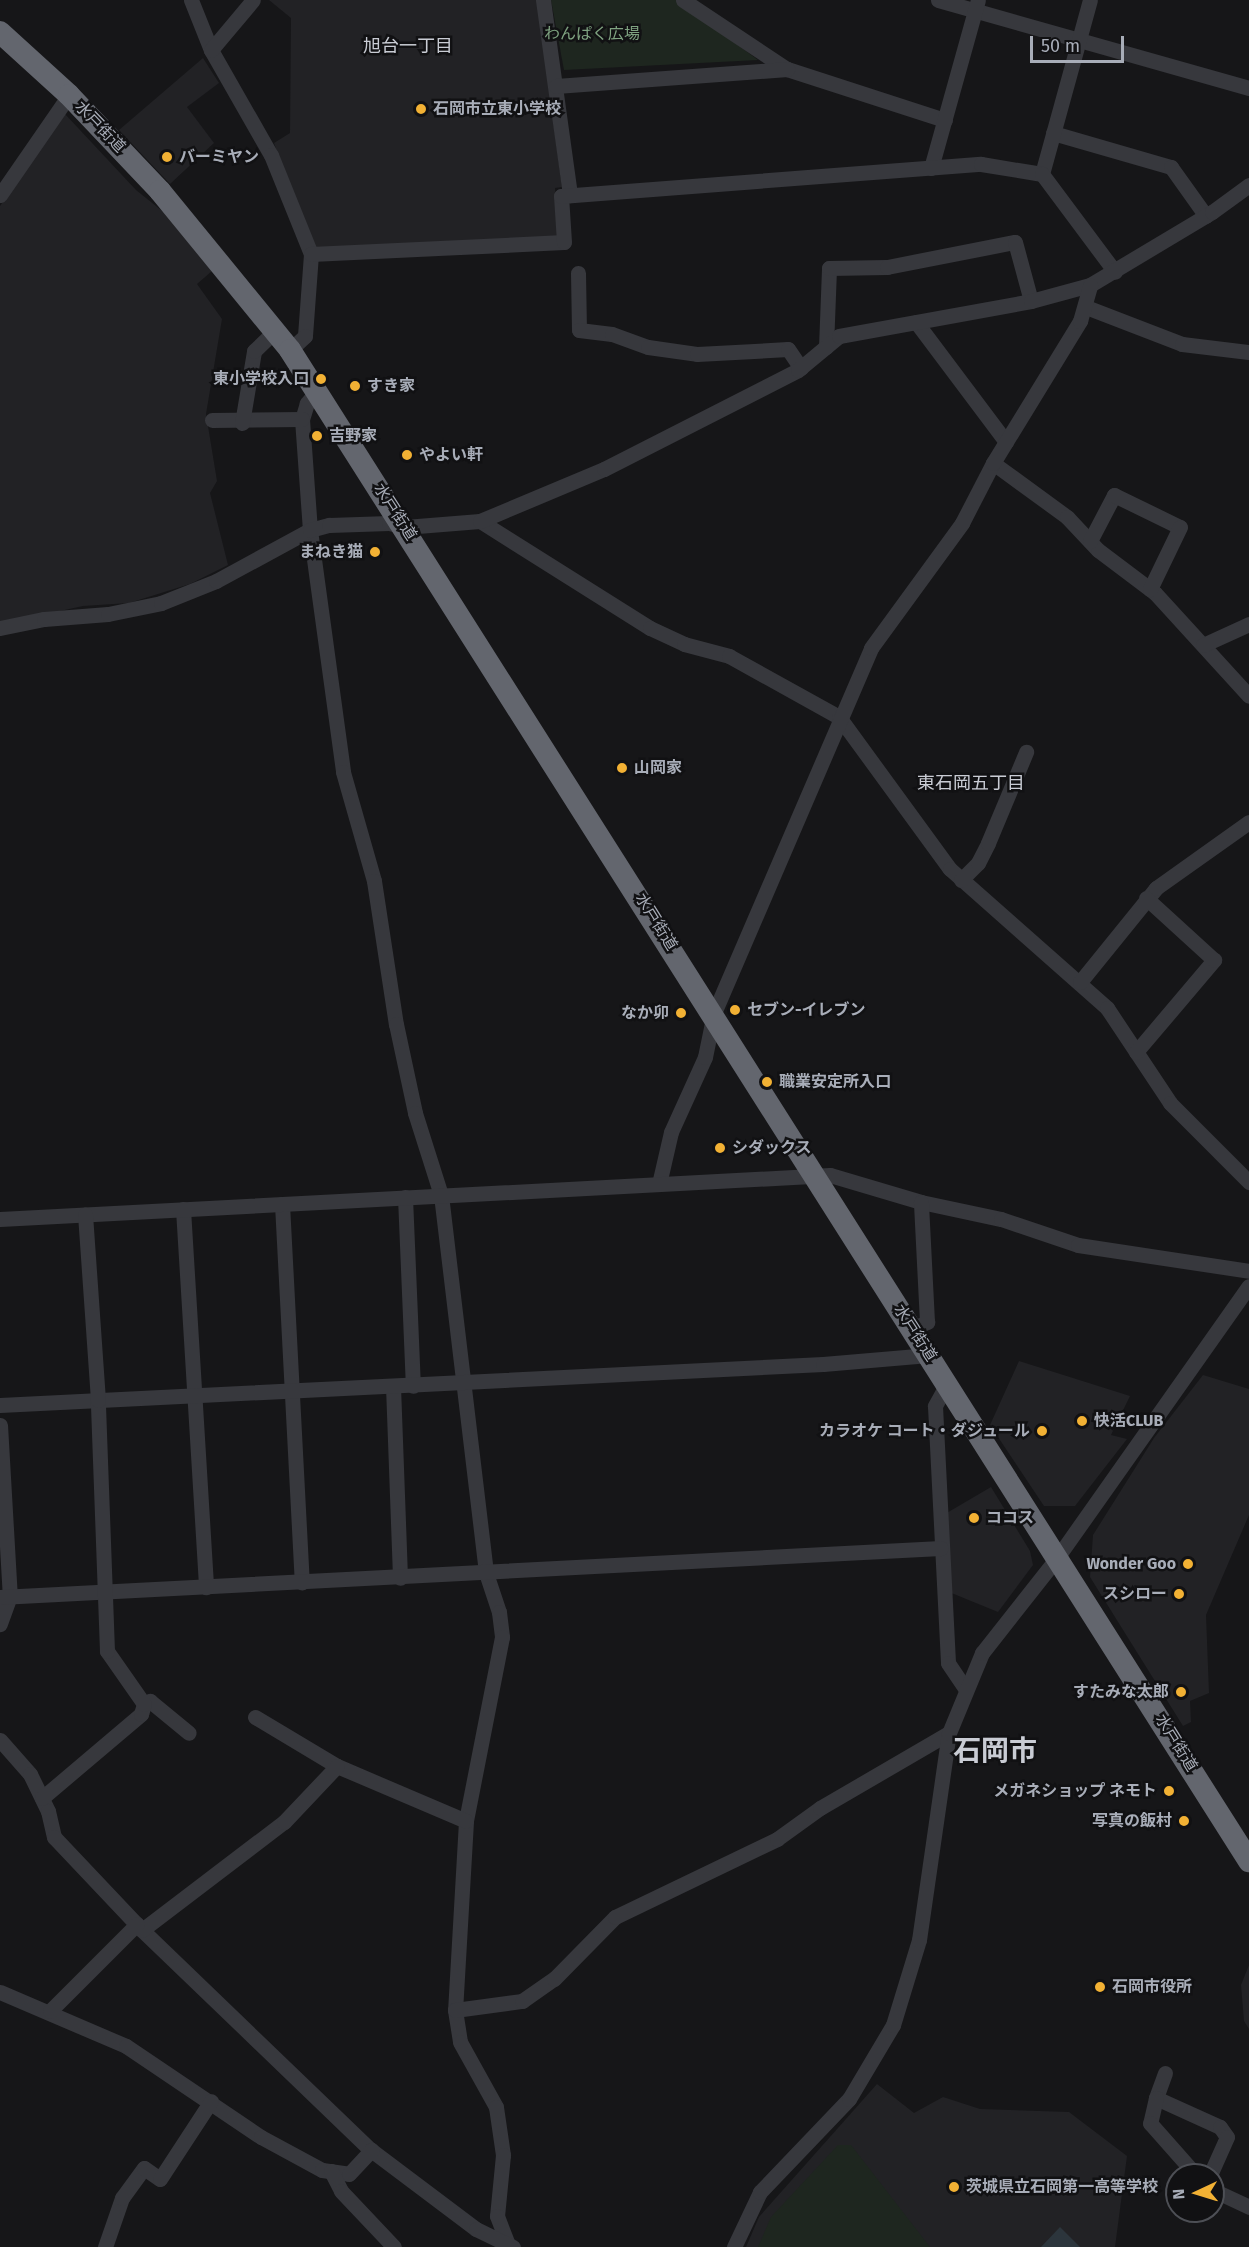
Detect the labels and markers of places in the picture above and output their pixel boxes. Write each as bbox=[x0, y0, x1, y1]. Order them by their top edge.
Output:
place label: 石岡市立東小学校 bbox=[433, 99, 561, 119]
marker: 石岡市立東小学校 bbox=[414, 102, 428, 116]
place label: バーミヤン bbox=[179, 147, 259, 167]
marker: バーミヤン bbox=[160, 150, 174, 164]
place label: 東小学校入口 bbox=[213, 369, 309, 389]
marker: 東小学校入口 bbox=[314, 372, 328, 386]
place label: すき家 bbox=[367, 376, 415, 396]
marker: すき家 bbox=[348, 379, 362, 393]
place label: 吉野家 bbox=[329, 426, 377, 446]
marker: 吉野家 bbox=[310, 429, 324, 443]
place label: やよい軒 bbox=[419, 445, 483, 465]
marker: やよい軒 bbox=[400, 448, 414, 462]
place label: まねき猫 bbox=[299, 542, 363, 562]
marker: まねき猫 bbox=[368, 545, 382, 559]
place label: 山岡家 bbox=[634, 758, 682, 778]
marker: 山岡家 bbox=[615, 761, 629, 775]
place label: セブン-イレブン bbox=[747, 1000, 866, 1020]
place label: なか卯 bbox=[621, 1003, 669, 1023]
marker: セブン-イレブン bbox=[728, 1003, 742, 1017]
marker: なか卯 bbox=[674, 1006, 688, 1020]
place label: 職業安定所入口 bbox=[779, 1072, 891, 1092]
marker: 職業安定所入口 bbox=[760, 1075, 774, 1089]
place label: シダックス bbox=[732, 1138, 812, 1158]
marker: シダックス bbox=[713, 1141, 727, 1155]
place label: 快活CLUB bbox=[1094, 1411, 1163, 1431]
marker: 快活CLUB bbox=[1075, 1414, 1089, 1428]
place label: カラオケ コート・ダジュール bbox=[818, 1421, 1030, 1441]
marker: カラオケ コート・ダジュール bbox=[1035, 1424, 1049, 1438]
place label: ココス bbox=[986, 1508, 1034, 1528]
marker: ココス bbox=[967, 1511, 981, 1525]
place label: Wonder Goo bbox=[1086, 1554, 1176, 1574]
marker: Wonder Goo bbox=[1181, 1557, 1195, 1571]
place label: スシロー bbox=[1103, 1584, 1167, 1604]
marker: スシロー bbox=[1172, 1587, 1186, 1601]
place label: すたみな太郎 bbox=[1073, 1682, 1169, 1702]
marker: すたみな太郎 bbox=[1174, 1685, 1188, 1699]
place label: メガネショップ ネモト bbox=[993, 1781, 1157, 1801]
marker: メガネショップ ネモト bbox=[1162, 1784, 1176, 1798]
place label: 写真の飯村 bbox=[1092, 1811, 1172, 1831]
marker: 写真の飯村 bbox=[1177, 1814, 1191, 1828]
place label: 石岡市役所 bbox=[1112, 1977, 1192, 1997]
marker: 石岡市役所 bbox=[1093, 1980, 1107, 1994]
place label: 茨城県立石岡第一高等学校 bbox=[966, 2177, 1158, 2197]
marker: 茨城県立石岡第一高等学校 bbox=[947, 2180, 961, 2194]

